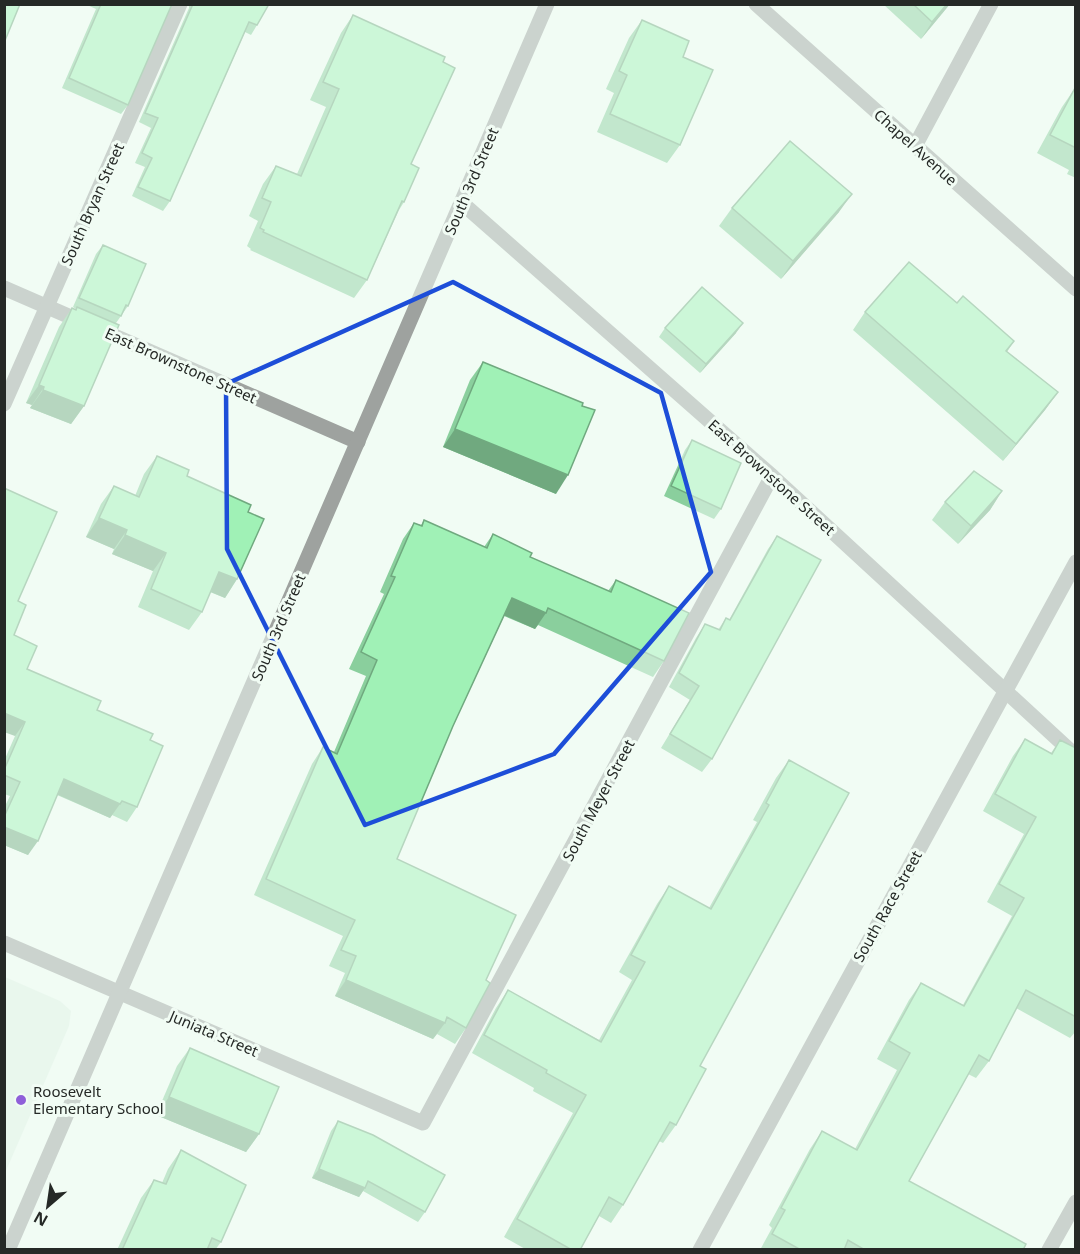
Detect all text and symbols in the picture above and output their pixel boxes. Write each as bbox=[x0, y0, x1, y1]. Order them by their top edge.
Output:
street label: Chapel Avenue bbox=[870, 104, 962, 190]
street label: South 3rd Street bbox=[439, 124, 503, 238]
street label: South Bryan Street bbox=[56, 139, 128, 268]
street label: East Brownstone Street bbox=[102, 323, 260, 408]
street label: East Brownstone Street bbox=[704, 415, 840, 540]
street label: South 3rd Street bbox=[246, 570, 310, 684]
street label: South Meyer Street bbox=[557, 735, 639, 864]
street label: South Race Street bbox=[848, 846, 926, 965]
street label: Juniata Street bbox=[165, 1005, 262, 1061]
place label: Roosevelt Elementary School bbox=[33, 1081, 164, 1118]
marker: Roosevelt Elementary School bbox=[14, 1093, 28, 1107]
north arrow bbox=[18, 1176, 78, 1236]
text: N bbox=[30, 1206, 52, 1232]

